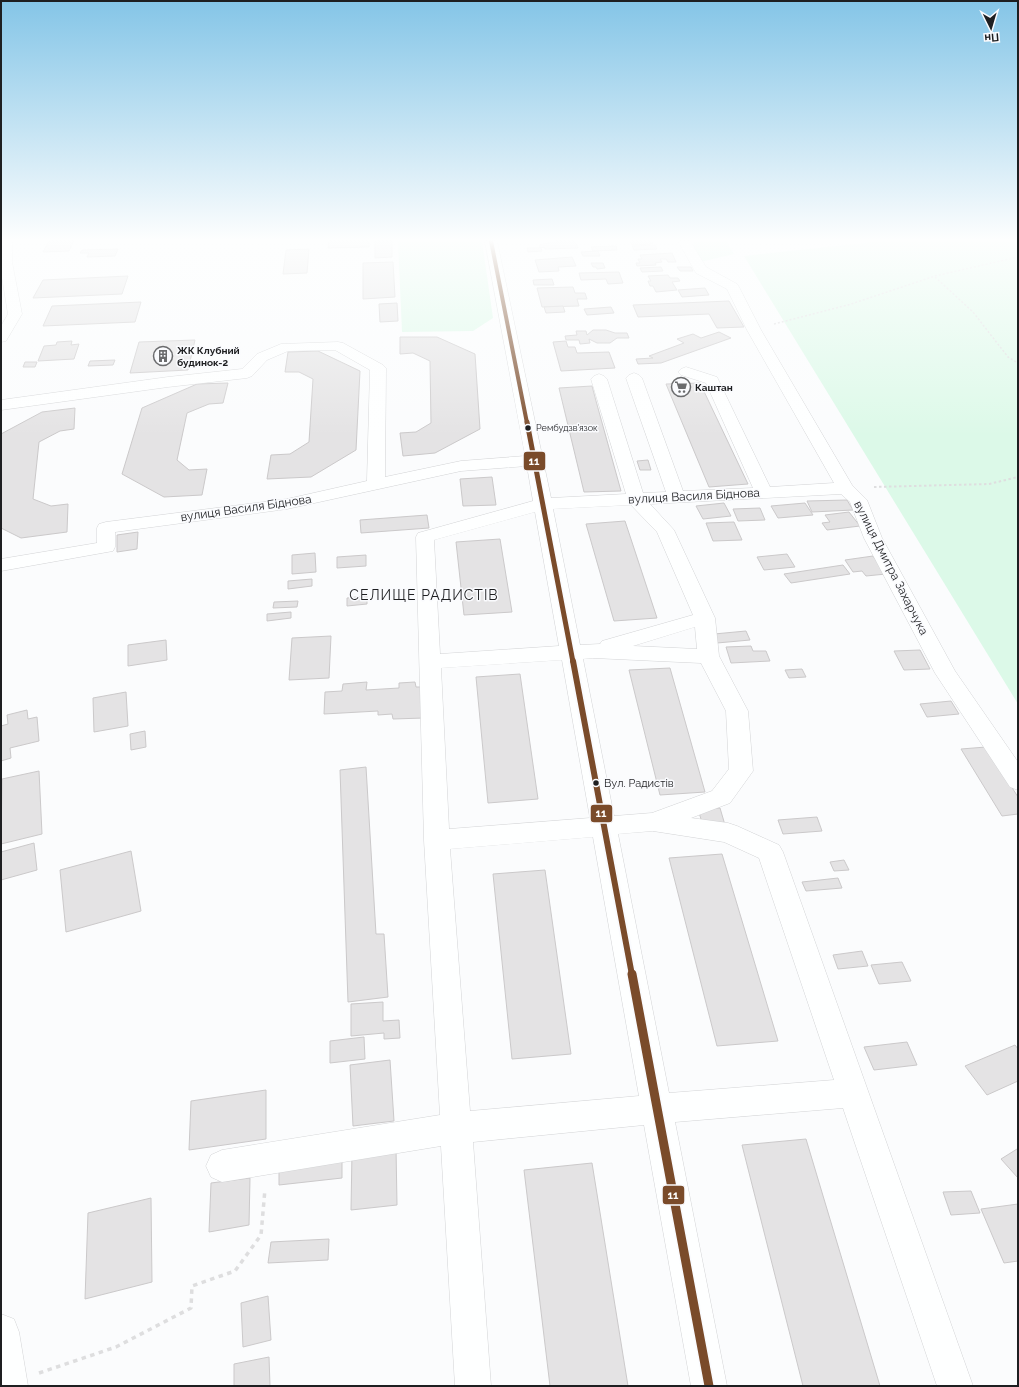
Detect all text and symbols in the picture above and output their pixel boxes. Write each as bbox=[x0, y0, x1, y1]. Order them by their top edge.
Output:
north arrow bbox=[971, 8, 1011, 48]
text: Пн bbox=[984, 30, 1000, 45]
building icon: ЖК Клубний будинок-2 bbox=[152, 345, 174, 367]
place label: ЖК Клубний будинок-2 bbox=[177, 345, 240, 368]
supermarket icon: Каштан bbox=[670, 376, 692, 398]
place label: Каштан bbox=[695, 382, 733, 393]
marker: Рембудзв'язок bbox=[523, 423, 533, 433]
place label: Рембудзв'язок bbox=[536, 423, 598, 433]
line badge: 11 bbox=[523, 451, 546, 471]
text: 11 bbox=[529, 455, 540, 468]
street label: вулиця Василя Біднова bbox=[628, 486, 760, 506]
street label: вулиця Василя Біднова bbox=[180, 492, 312, 524]
street label: вулиця Дмитра Захарчука bbox=[851, 499, 931, 637]
district label: СЕЛИЩЕ РАДИСТІВ bbox=[349, 587, 499, 603]
place label: Вул. Радистів bbox=[604, 777, 674, 790]
marker: Вул. Радистів bbox=[591, 778, 601, 788]
line badge: 11 bbox=[590, 804, 613, 823]
text: 11 bbox=[596, 807, 607, 820]
line badge: 11 bbox=[662, 1185, 685, 1205]
text: 11 bbox=[668, 1189, 679, 1202]

